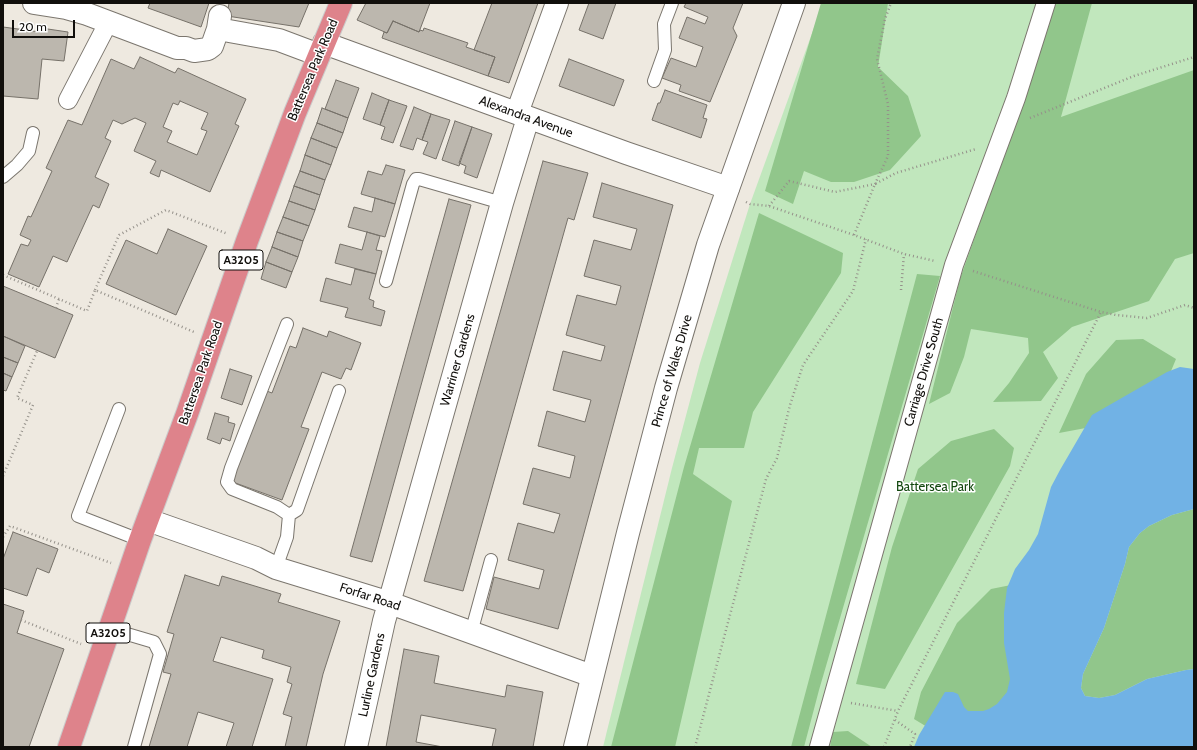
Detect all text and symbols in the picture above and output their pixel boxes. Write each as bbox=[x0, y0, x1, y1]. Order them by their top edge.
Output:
scale bar bbox=[14, 12, 77, 38]
street label: Battersea Park Road bbox=[285, 17, 341, 123]
text: 20 m bbox=[19, 19, 47, 34]
street label: Alexandra Avenue bbox=[477, 93, 575, 141]
road number: A3205 bbox=[219, 250, 263, 270]
street label: Warriner Gardens bbox=[437, 312, 479, 408]
street label: Prince of Wales Drive bbox=[648, 313, 696, 429]
street label: Carriage Drive South bbox=[901, 316, 947, 428]
street label: Battersea Park Road bbox=[176, 319, 226, 427]
park label: Battersea Park bbox=[896, 479, 974, 495]
street label: Forfar Road bbox=[338, 580, 402, 614]
road number: A3205 bbox=[86, 623, 130, 643]
street label: Lurline Gardens bbox=[355, 632, 389, 718]

